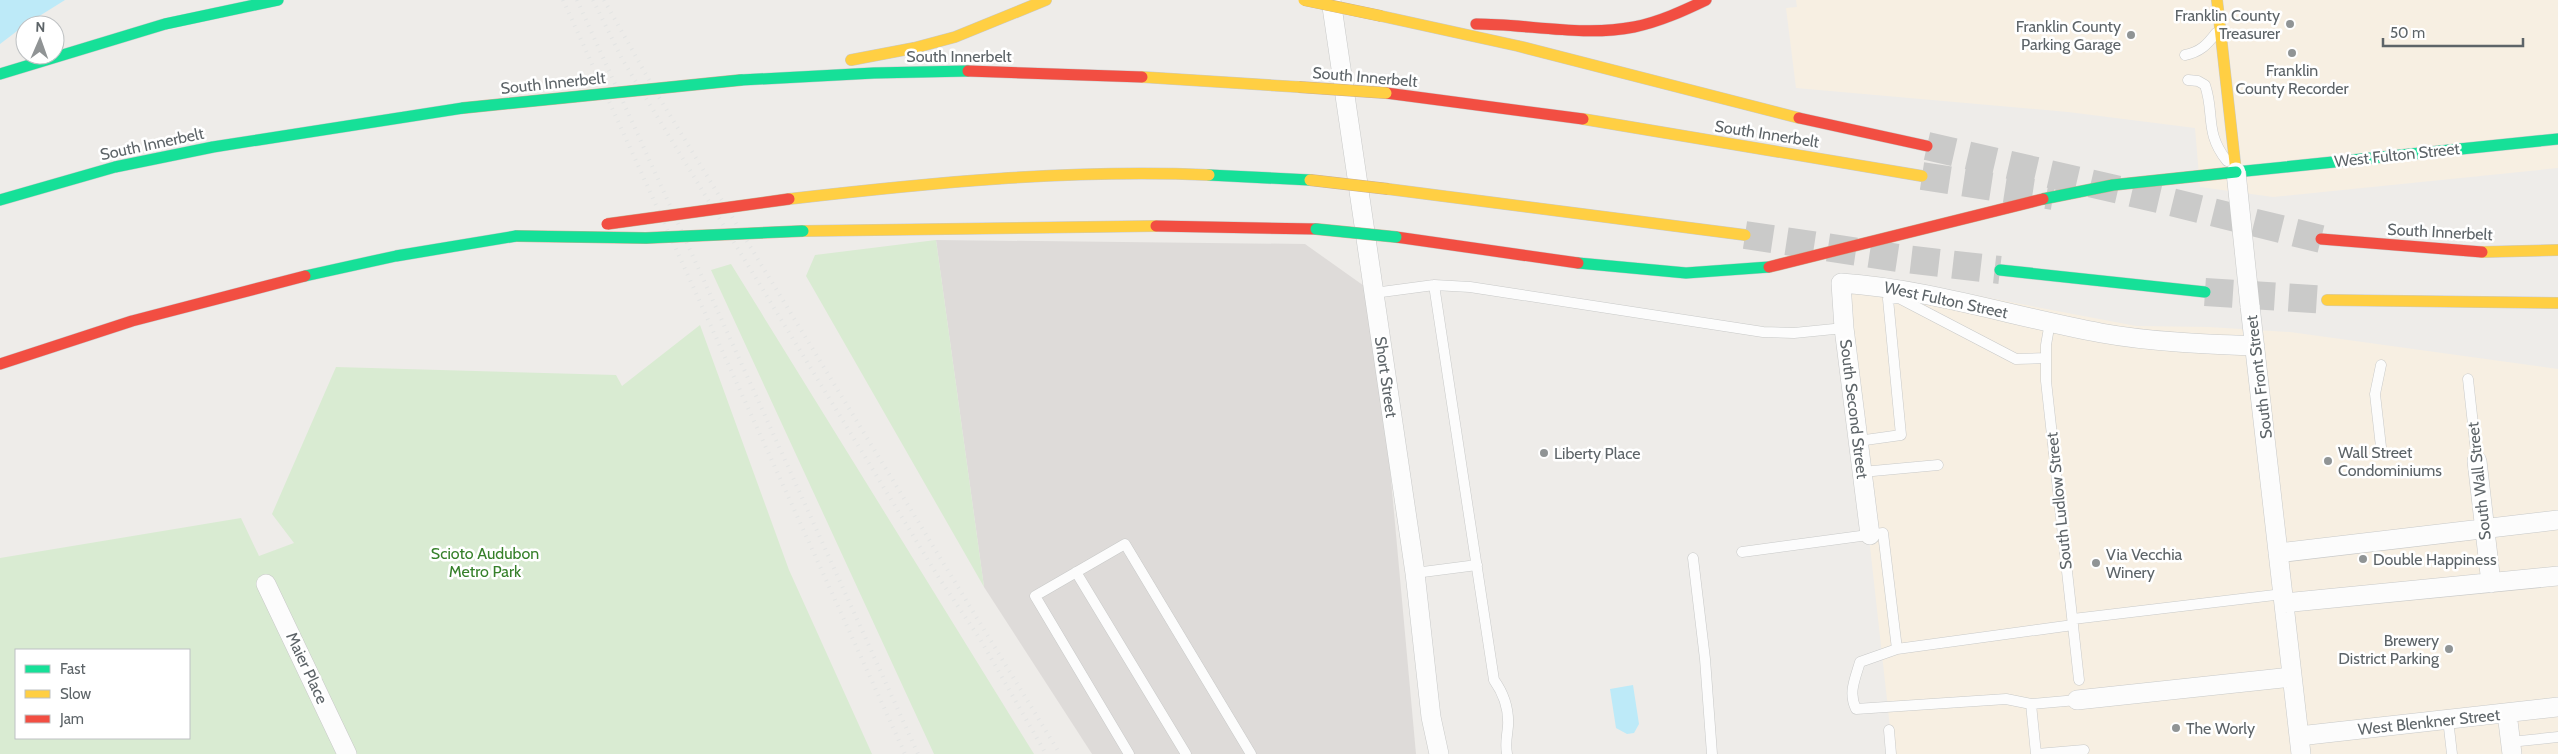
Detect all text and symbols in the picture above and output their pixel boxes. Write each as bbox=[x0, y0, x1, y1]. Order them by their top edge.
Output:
place label: Franklin County Treasurer bbox=[2175, 6, 2281, 43]
north arrow bbox=[15, 15, 65, 65]
scale bar bbox=[2383, 15, 2523, 47]
place label: Franklin County Parking Garage bbox=[2016, 17, 2121, 54]
text: N bbox=[35, 18, 46, 36]
marker: Franklin County Treasurer bbox=[2284, 18, 2296, 30]
text: 50 m bbox=[2390, 24, 2425, 42]
marker: Franklin County Parking Garage bbox=[2125, 29, 2137, 41]
street label: South Innerbelt bbox=[906, 47, 1012, 66]
marker: Franklin County Recorder bbox=[2286, 47, 2298, 59]
place label: Franklin County Recorder bbox=[2235, 61, 2350, 98]
street label: South Innerbelt bbox=[1312, 63, 1419, 91]
street label: South Innerbelt bbox=[500, 68, 607, 98]
street label: South Innerbelt bbox=[1713, 116, 1821, 152]
street label: South Innerbelt bbox=[98, 124, 206, 164]
street label: West Fulton Street bbox=[2333, 139, 2461, 171]
street label: South Innerbelt bbox=[2387, 220, 2494, 244]
street label: West Fulton Street bbox=[1882, 278, 2010, 323]
street label: South Front Street bbox=[2242, 313, 2276, 440]
street label: Short Street bbox=[1371, 335, 1401, 419]
street label: South Second Street bbox=[1836, 338, 1872, 480]
street label: South Wall Street bbox=[2463, 420, 2495, 541]
street label: South Ludlow Street bbox=[2042, 431, 2076, 571]
place label: Wall Street Condominiums bbox=[2338, 443, 2442, 480]
place label: Liberty Place bbox=[1554, 444, 1640, 463]
marker: Liberty Place bbox=[1538, 447, 1550, 459]
marker: Wall Street Condominiums bbox=[2322, 455, 2334, 467]
park label: Scioto Audubon Metro Park bbox=[431, 544, 539, 581]
place label: Via Vecchia Winery bbox=[2106, 545, 2183, 582]
place label: Double Happiness bbox=[2373, 550, 2497, 569]
marker: Double Happiness bbox=[2357, 553, 2369, 565]
marker: Via Vecchia Winery bbox=[2090, 557, 2102, 569]
street label: Maier Place bbox=[282, 629, 332, 707]
place label: Brewery District Parking bbox=[2338, 631, 2440, 668]
marker: Brewery District Parking bbox=[2443, 643, 2455, 655]
legend bbox=[15, 649, 190, 739]
text: Fast bbox=[60, 660, 85, 678]
text: Slow bbox=[60, 685, 91, 703]
street label: West Blenkner Street bbox=[2357, 705, 2502, 739]
text: Jam bbox=[59, 710, 84, 728]
place label: The Worly bbox=[2186, 719, 2255, 738]
marker: The Worly bbox=[2170, 722, 2182, 734]

